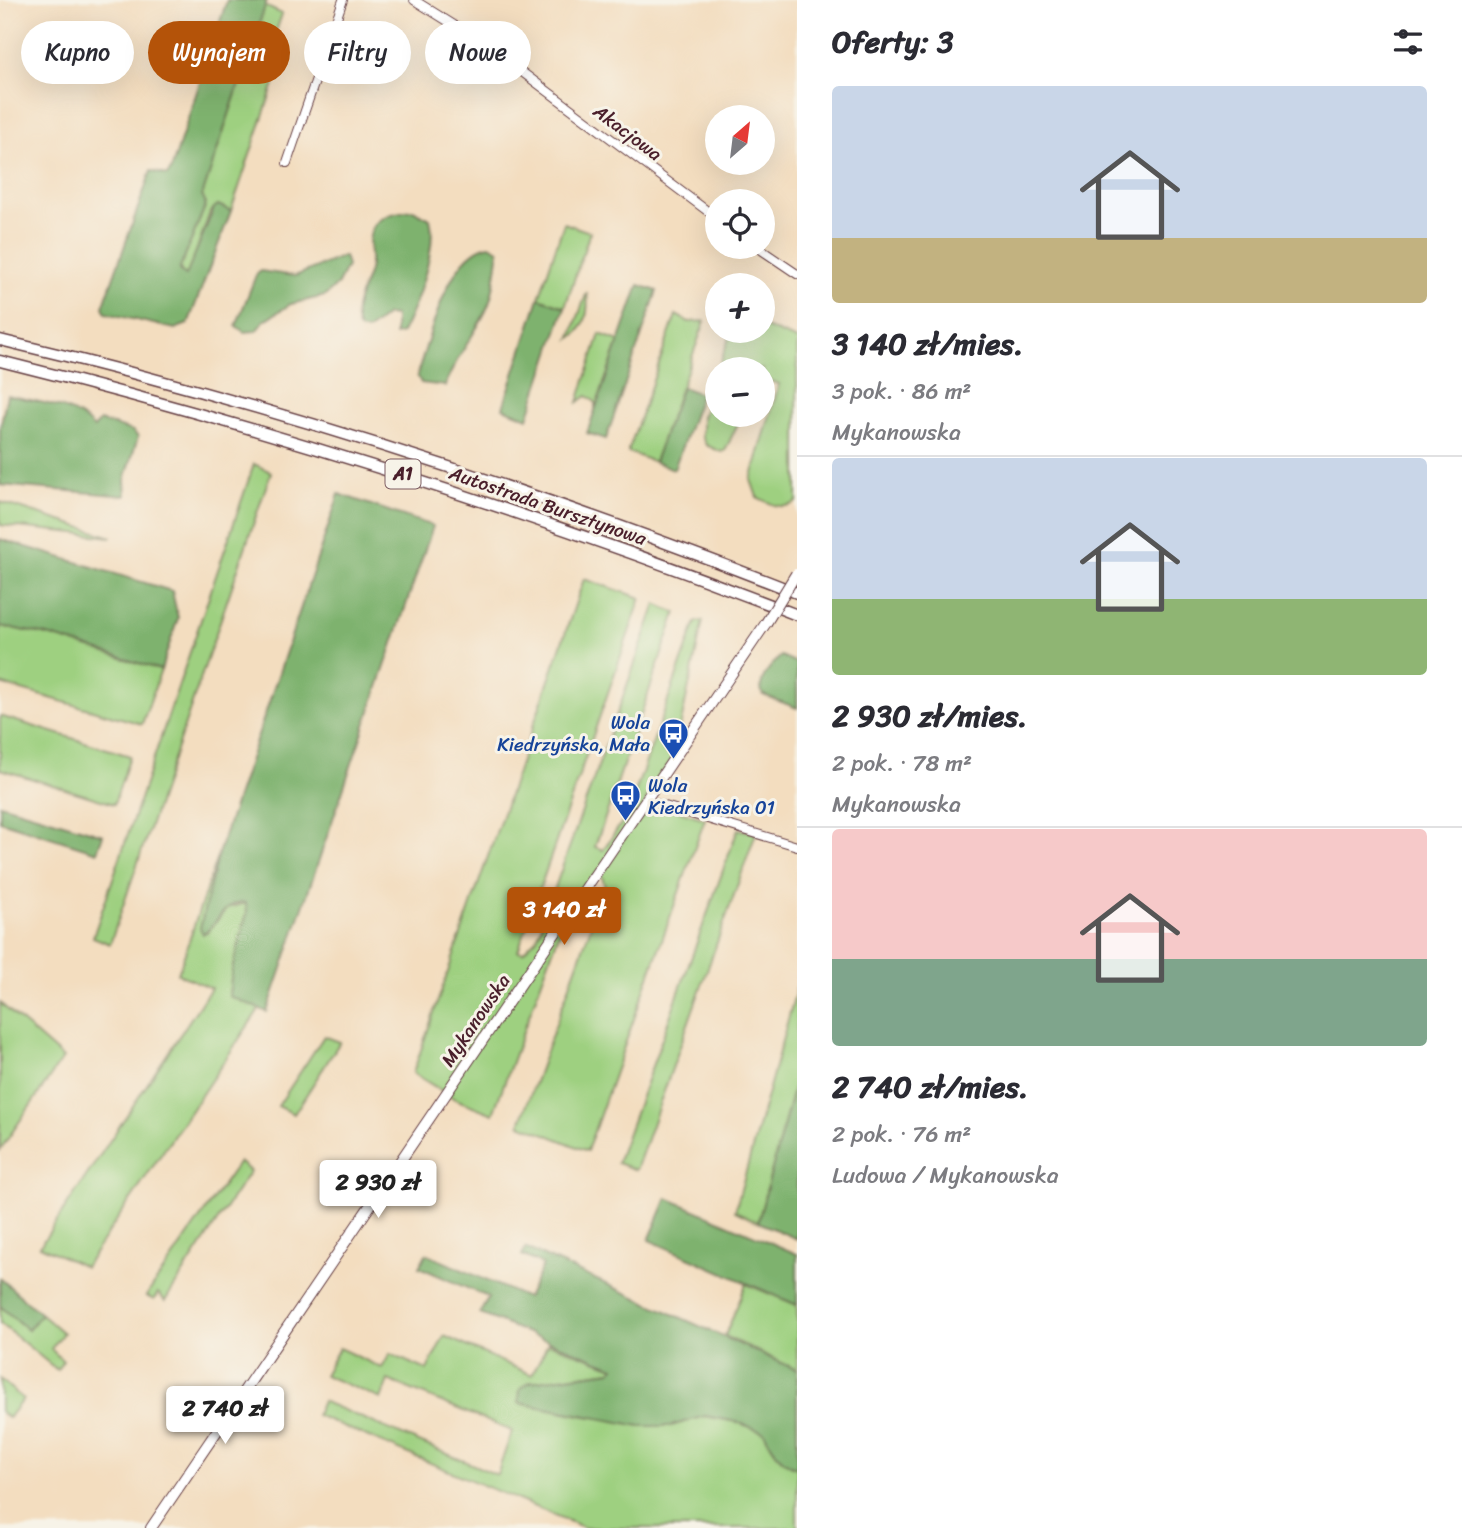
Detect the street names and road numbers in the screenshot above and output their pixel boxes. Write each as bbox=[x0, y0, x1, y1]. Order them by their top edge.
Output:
street label: Akacjowa bbox=[585, 95, 670, 170]
street label: Autostrada Bursztynowa bbox=[444, 456, 651, 555]
road number: A1 bbox=[386, 460, 420, 488]
street label: Mykanowska bbox=[432, 967, 519, 1074]

